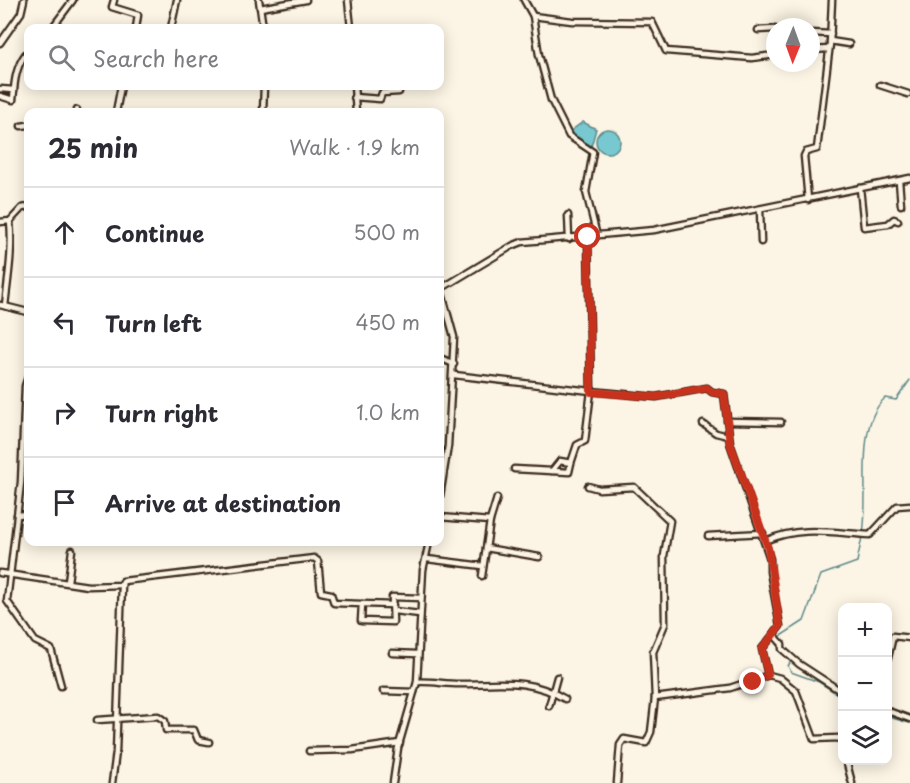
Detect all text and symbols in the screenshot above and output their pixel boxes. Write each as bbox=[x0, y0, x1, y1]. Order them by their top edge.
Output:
north arrow bbox=[766, 18, 820, 72]
search box bbox=[24, 24, 444, 90]
icon: search bbox=[45, 41, 78, 74]
text: Search here bbox=[93, 41, 219, 74]
text: 25 min bbox=[48, 128, 138, 167]
text: Walk · 1.9 km bbox=[289, 132, 420, 162]
icon: ahead bbox=[48, 216, 81, 249]
text: Continue bbox=[105, 216, 204, 249]
text: 500 m bbox=[353, 217, 420, 247]
route start bbox=[574, 223, 600, 249]
icon: left bbox=[48, 306, 81, 339]
text: Turn left bbox=[105, 306, 202, 339]
text: 450 m bbox=[355, 307, 420, 337]
icon: right bbox=[48, 396, 81, 429]
text: Turn right bbox=[105, 396, 218, 429]
text: 1.0 km bbox=[356, 397, 420, 427]
icon: arrive bbox=[48, 486, 81, 519]
text: Arrive at destination bbox=[105, 486, 341, 519]
map controls bbox=[838, 603, 892, 765]
button: + bbox=[838, 603, 892, 657]
button: − bbox=[838, 657, 892, 711]
route end bbox=[739, 668, 765, 694]
button: layers bbox=[838, 711, 892, 765]

